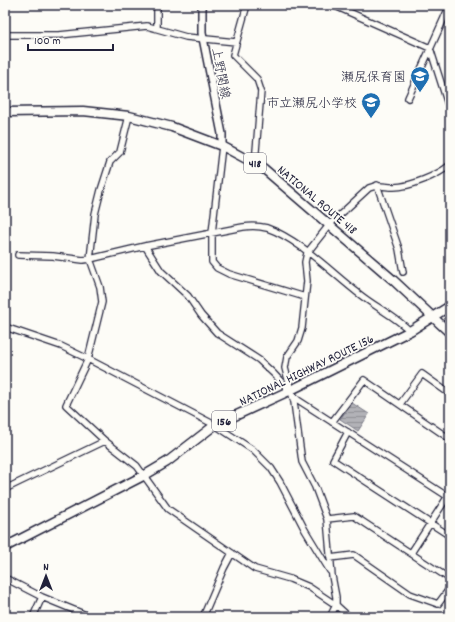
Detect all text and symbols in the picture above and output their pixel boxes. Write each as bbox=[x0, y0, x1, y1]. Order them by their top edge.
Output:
scale bar bbox=[28, 26, 113, 52]
text: 100 m bbox=[34, 33, 61, 50]
street label: 上野関線 bbox=[205, 46, 234, 102]
school or university icon: 瀬尻保育園 bbox=[409, 65, 431, 93]
place label: 瀬尻保育園 bbox=[341, 69, 406, 88]
school or university icon: 市立瀬尻小学校 bbox=[360, 91, 382, 119]
place label: 市立瀬尻小学校 bbox=[266, 95, 357, 114]
road number: 418 bbox=[244, 153, 266, 173]
street label: NATIONAL ROUTE 418 bbox=[272, 162, 361, 240]
street label: NATIONAL HIGHWAY ROUTE 156 bbox=[237, 330, 378, 412]
road number: 156 bbox=[212, 411, 236, 431]
north arrow bbox=[26, 556, 66, 596]
text: N bbox=[43, 560, 49, 576]

